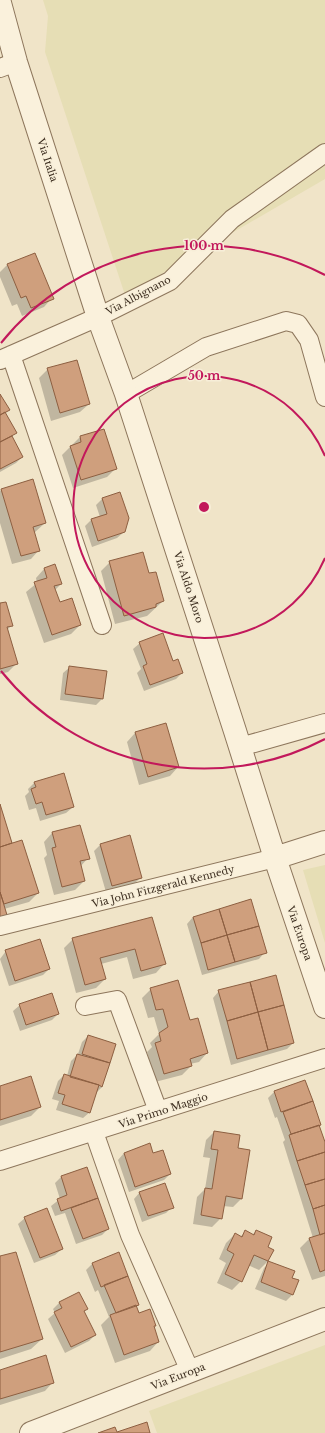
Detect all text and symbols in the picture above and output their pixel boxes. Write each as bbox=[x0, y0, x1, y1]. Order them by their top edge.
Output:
street label: Via Italia bbox=[34, 136, 61, 184]
text: 100 m bbox=[184, 238, 225, 253]
street label: Via Albignano bbox=[103, 273, 173, 319]
text: 50 m bbox=[188, 368, 221, 383]
centre of rings bbox=[197, 500, 211, 514]
street label: Via Aldo Moro bbox=[171, 549, 206, 625]
street label: Via John Fitzgerald Kennedy bbox=[90, 862, 236, 911]
street label: Via Europa bbox=[284, 903, 315, 963]
street label: Via Primo Maggio bbox=[116, 1090, 210, 1131]
street label: Via Europa bbox=[148, 1360, 208, 1393]

